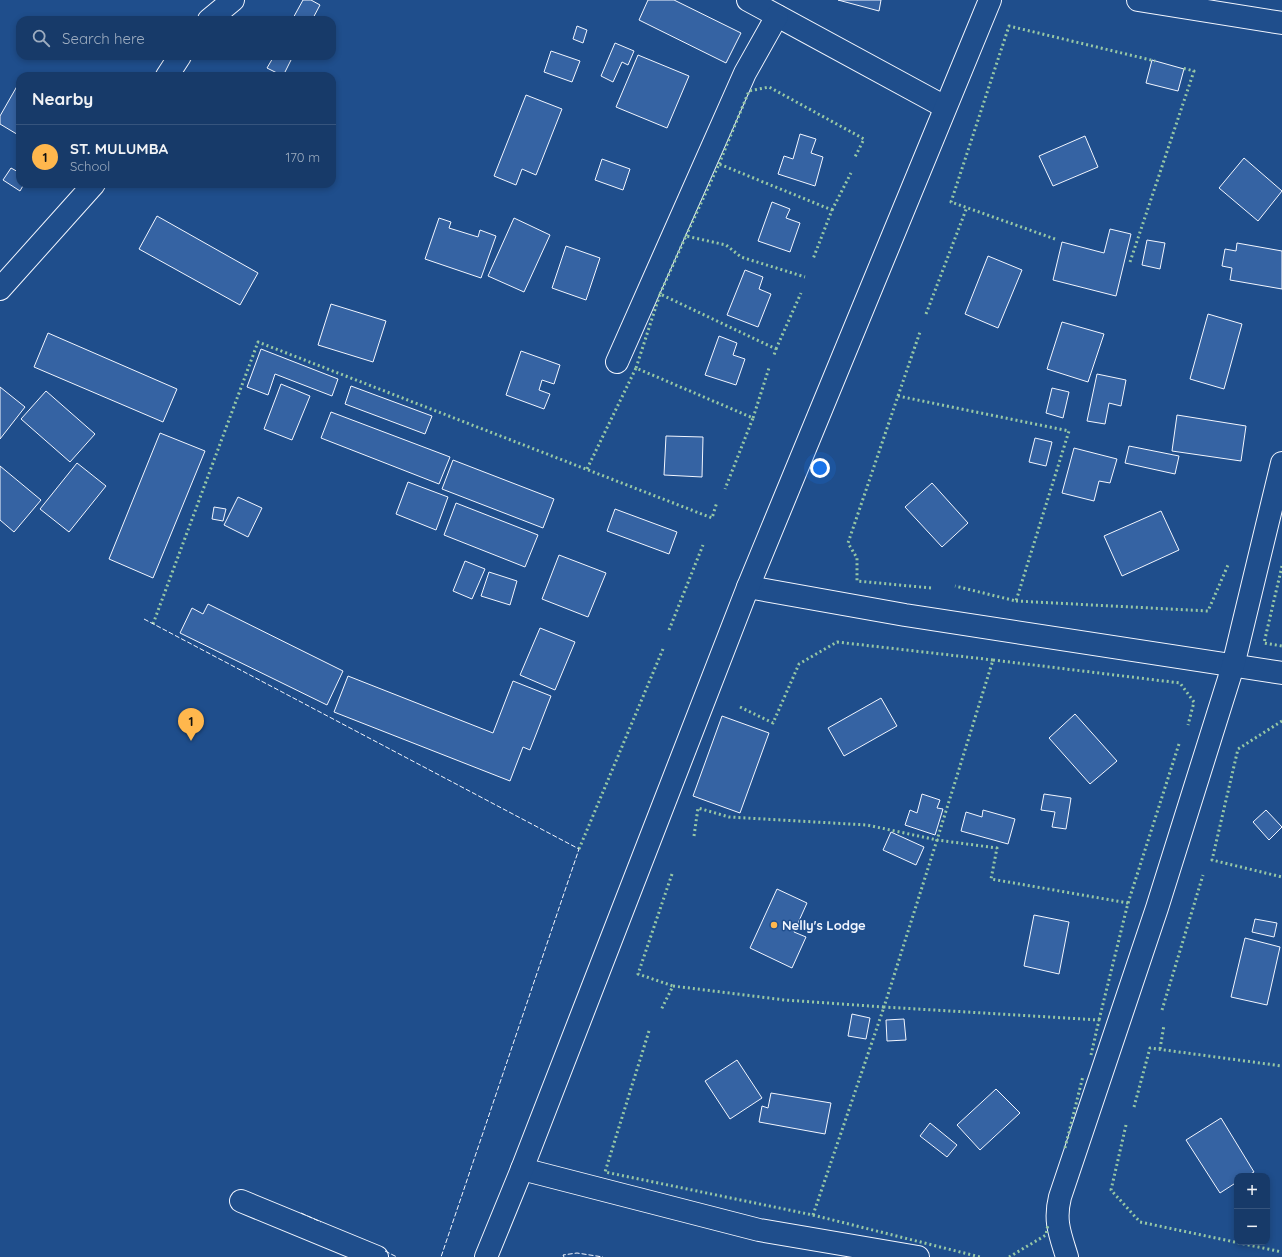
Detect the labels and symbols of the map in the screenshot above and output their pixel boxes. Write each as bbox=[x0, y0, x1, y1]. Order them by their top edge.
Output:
your location bbox=[810, 458, 830, 478]
pin: 1 bbox=[178, 708, 204, 741]
place label: Nelly's Lodge bbox=[782, 917, 866, 933]
marker: Nelly's Lodge bbox=[769, 920, 779, 930]

